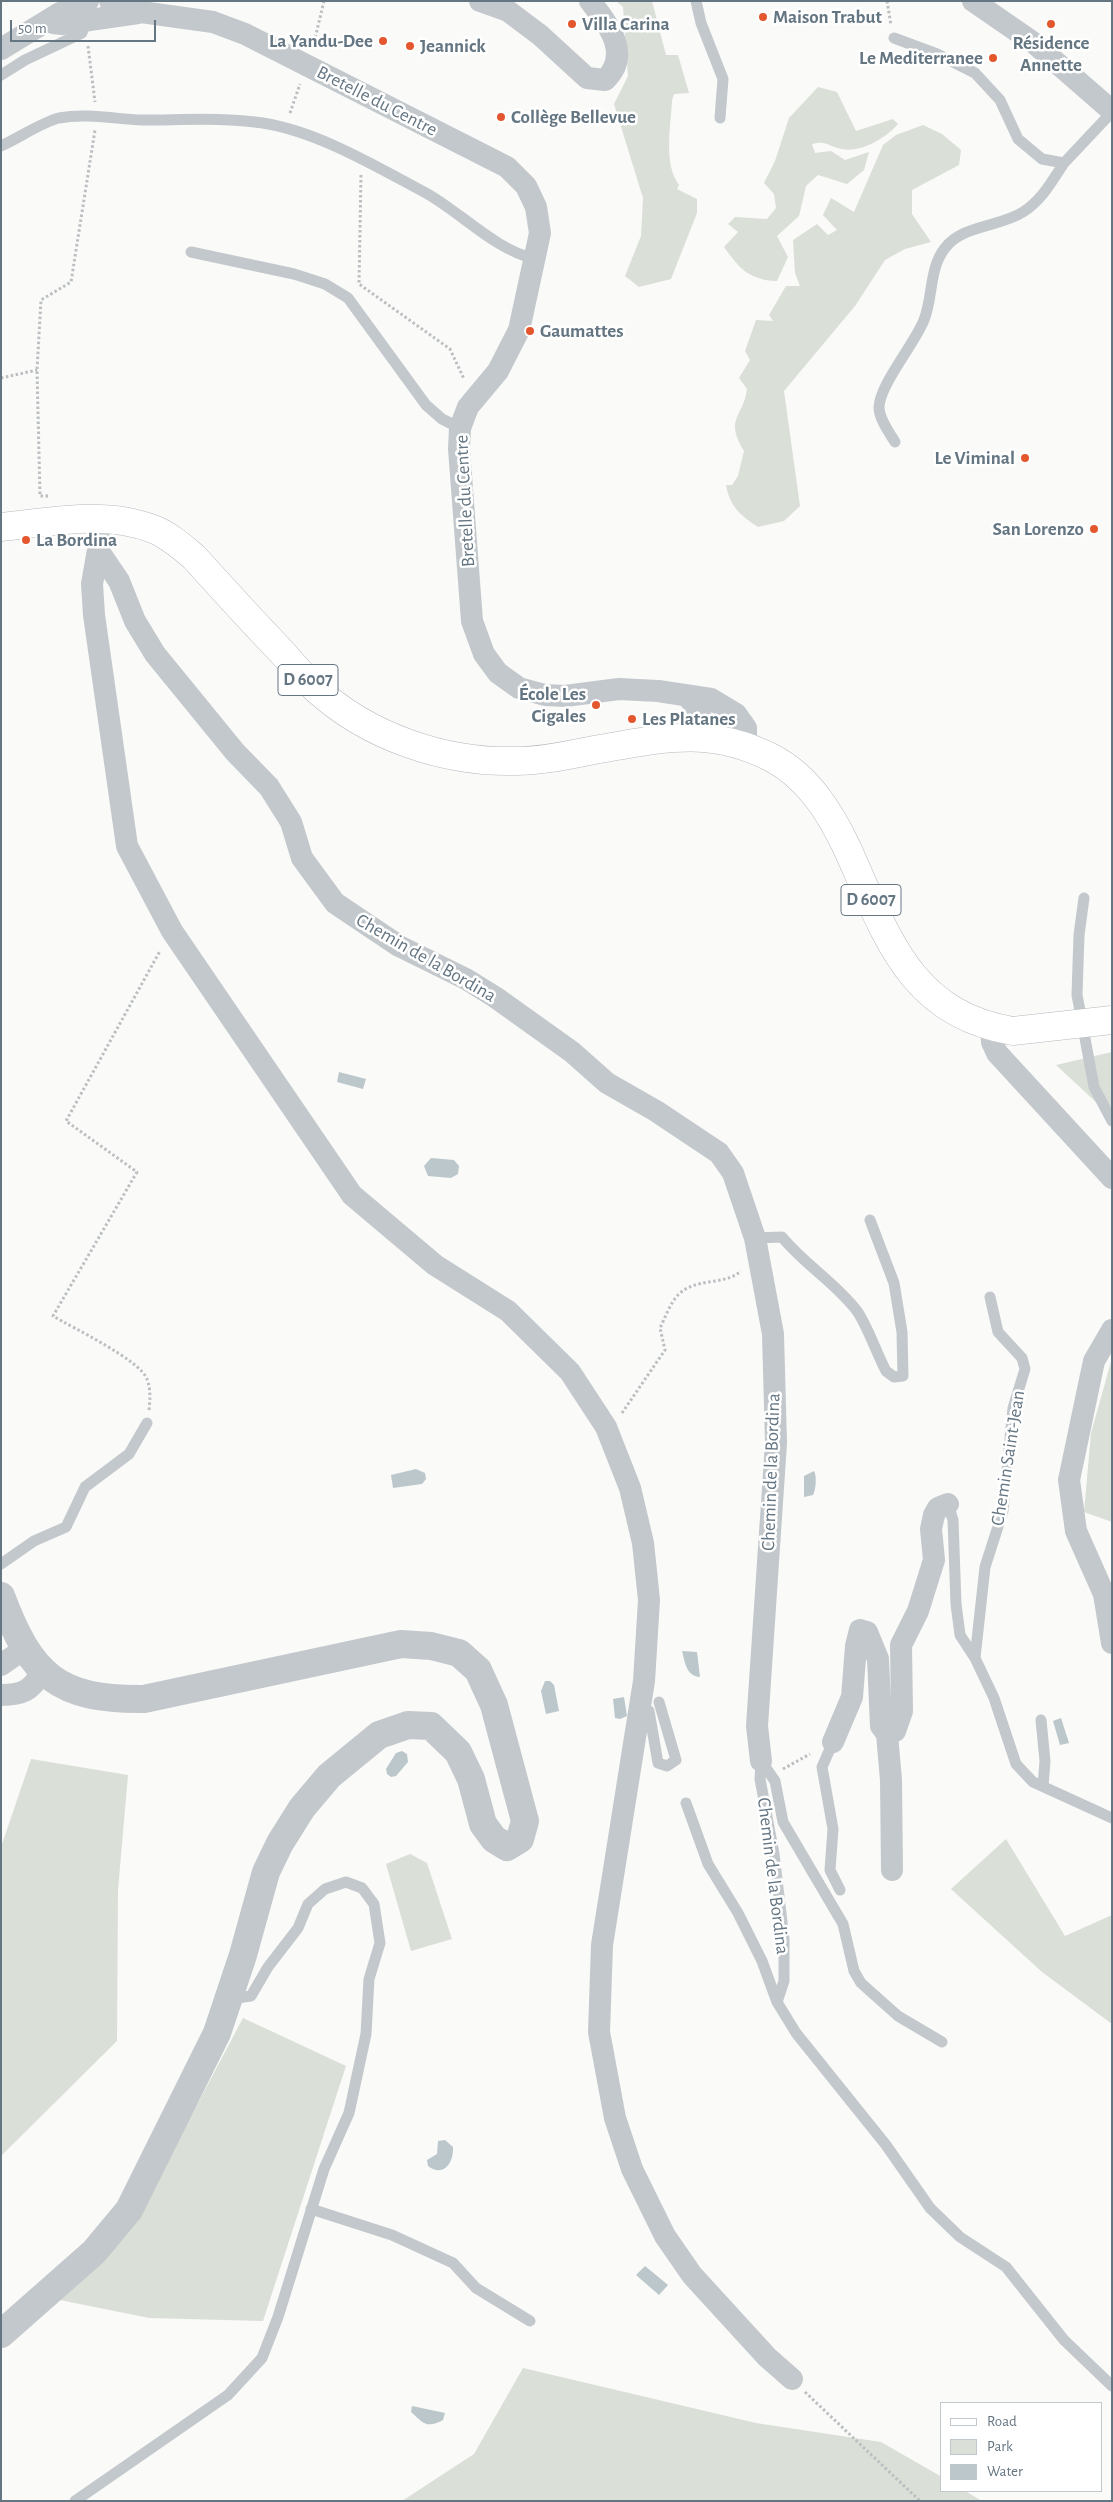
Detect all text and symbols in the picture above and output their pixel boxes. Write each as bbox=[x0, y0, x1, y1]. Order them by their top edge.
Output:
place label: Maison Trabut bbox=[773, 6, 882, 28]
scale bar bbox=[12, 10, 159, 42]
marker: Maison Trabut bbox=[757, 11, 769, 23]
place label: Villa Carina bbox=[582, 13, 670, 35]
marker: Villa Carina bbox=[566, 18, 578, 30]
marker: Résidence Annette bbox=[1045, 18, 1057, 30]
text: 50 m bbox=[18, 21, 47, 36]
place label: La Yandu-Dee bbox=[269, 30, 373, 52]
place label: Résidence Annette bbox=[1012, 32, 1090, 76]
marker: La Yandu-Dee bbox=[377, 35, 389, 47]
place label: Jeannick bbox=[420, 35, 486, 57]
marker: Jeannick bbox=[404, 40, 416, 52]
place label: Le Mediterranee bbox=[859, 47, 983, 69]
marker: Le Mediterranee bbox=[987, 52, 999, 64]
street label: Bretelle du Centre bbox=[313, 61, 441, 141]
place label: Collège Bellevue bbox=[511, 106, 636, 128]
marker: Collège Bellevue bbox=[495, 111, 507, 123]
place label: Gaumattes bbox=[540, 320, 624, 342]
marker: Gaumattes bbox=[524, 325, 536, 337]
street label: Bretelle du Centre bbox=[450, 434, 480, 568]
place label: Le Viminal bbox=[934, 447, 1015, 469]
marker: Le Viminal bbox=[1019, 452, 1031, 464]
place label: San Lorenzo bbox=[993, 518, 1084, 540]
marker: San Lorenzo bbox=[1088, 523, 1100, 535]
place label: La Bordina bbox=[36, 529, 117, 551]
marker: La Bordina bbox=[20, 534, 32, 546]
road number: D 6007 bbox=[278, 664, 338, 696]
place label: École Les Cigales bbox=[519, 683, 586, 727]
marker: École Les Cigales bbox=[590, 699, 602, 711]
place label: Les Platanes bbox=[642, 708, 736, 730]
marker: Les Platanes bbox=[626, 713, 638, 725]
road number: D 6007 bbox=[841, 884, 901, 916]
street label: Chemin de la Bordina bbox=[352, 909, 500, 1007]
street label: Chemin Saint-Jean bbox=[986, 1389, 1030, 1527]
street label: Chemin de la Bordina bbox=[757, 1393, 785, 1551]
street label: Chemin de la Bordina bbox=[752, 1796, 794, 1956]
legend bbox=[940, 2402, 1103, 2492]
text: Road bbox=[987, 2414, 1017, 2429]
text: Park bbox=[987, 2439, 1013, 2454]
text: Water bbox=[987, 2464, 1023, 2479]

